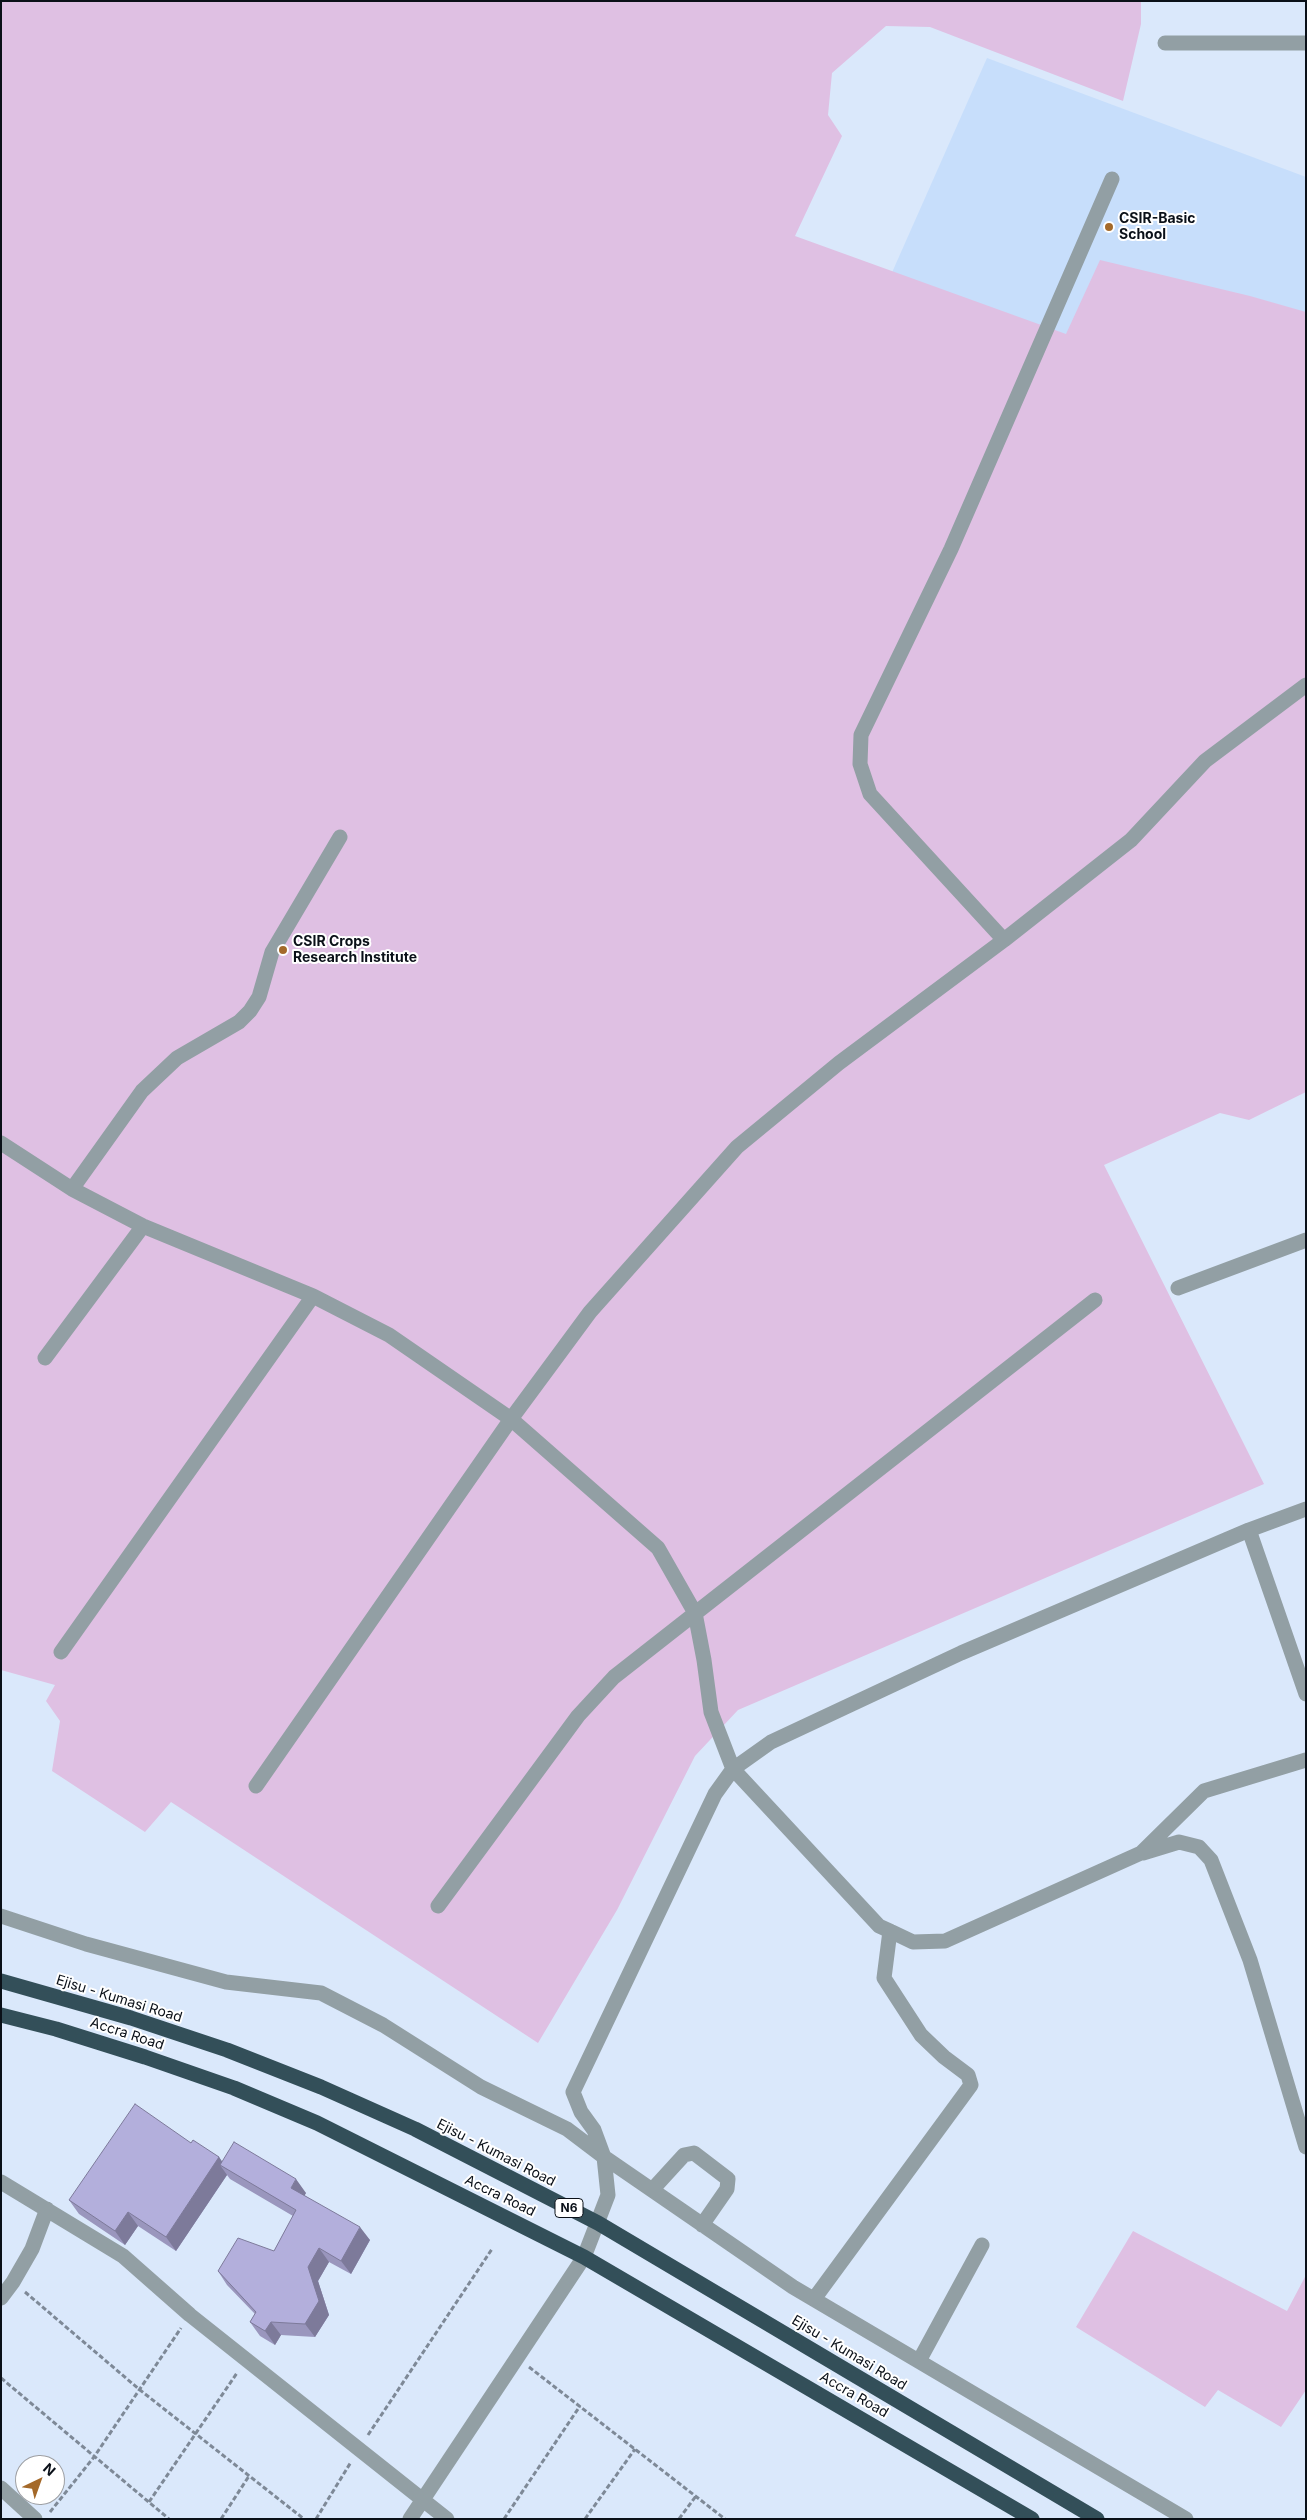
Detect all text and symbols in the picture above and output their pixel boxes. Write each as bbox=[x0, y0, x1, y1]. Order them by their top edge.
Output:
place label: CSIR-Basic School bbox=[1119, 211, 1195, 243]
marker: CSIR-Basic School bbox=[1103, 221, 1115, 233]
place label: CSIR Crops Research Institute bbox=[293, 934, 417, 966]
marker: CSIR Crops Research Institute bbox=[277, 944, 289, 956]
street label: Ejisu - Kumasi Road bbox=[54, 1972, 184, 2026]
street label: Accra Road bbox=[88, 2014, 166, 2054]
street label: Ejisu - Kumasi Road bbox=[434, 2116, 558, 2190]
street label: Accra Road bbox=[462, 2172, 538, 2220]
road number: N6 bbox=[555, 2198, 583, 2218]
street label: Ejisu - Kumasi Road bbox=[789, 2312, 909, 2394]
street label: Accra Road bbox=[817, 2369, 891, 2421]
north arrow bbox=[15, 2455, 65, 2505]
text: N bbox=[40, 2459, 59, 2479]

